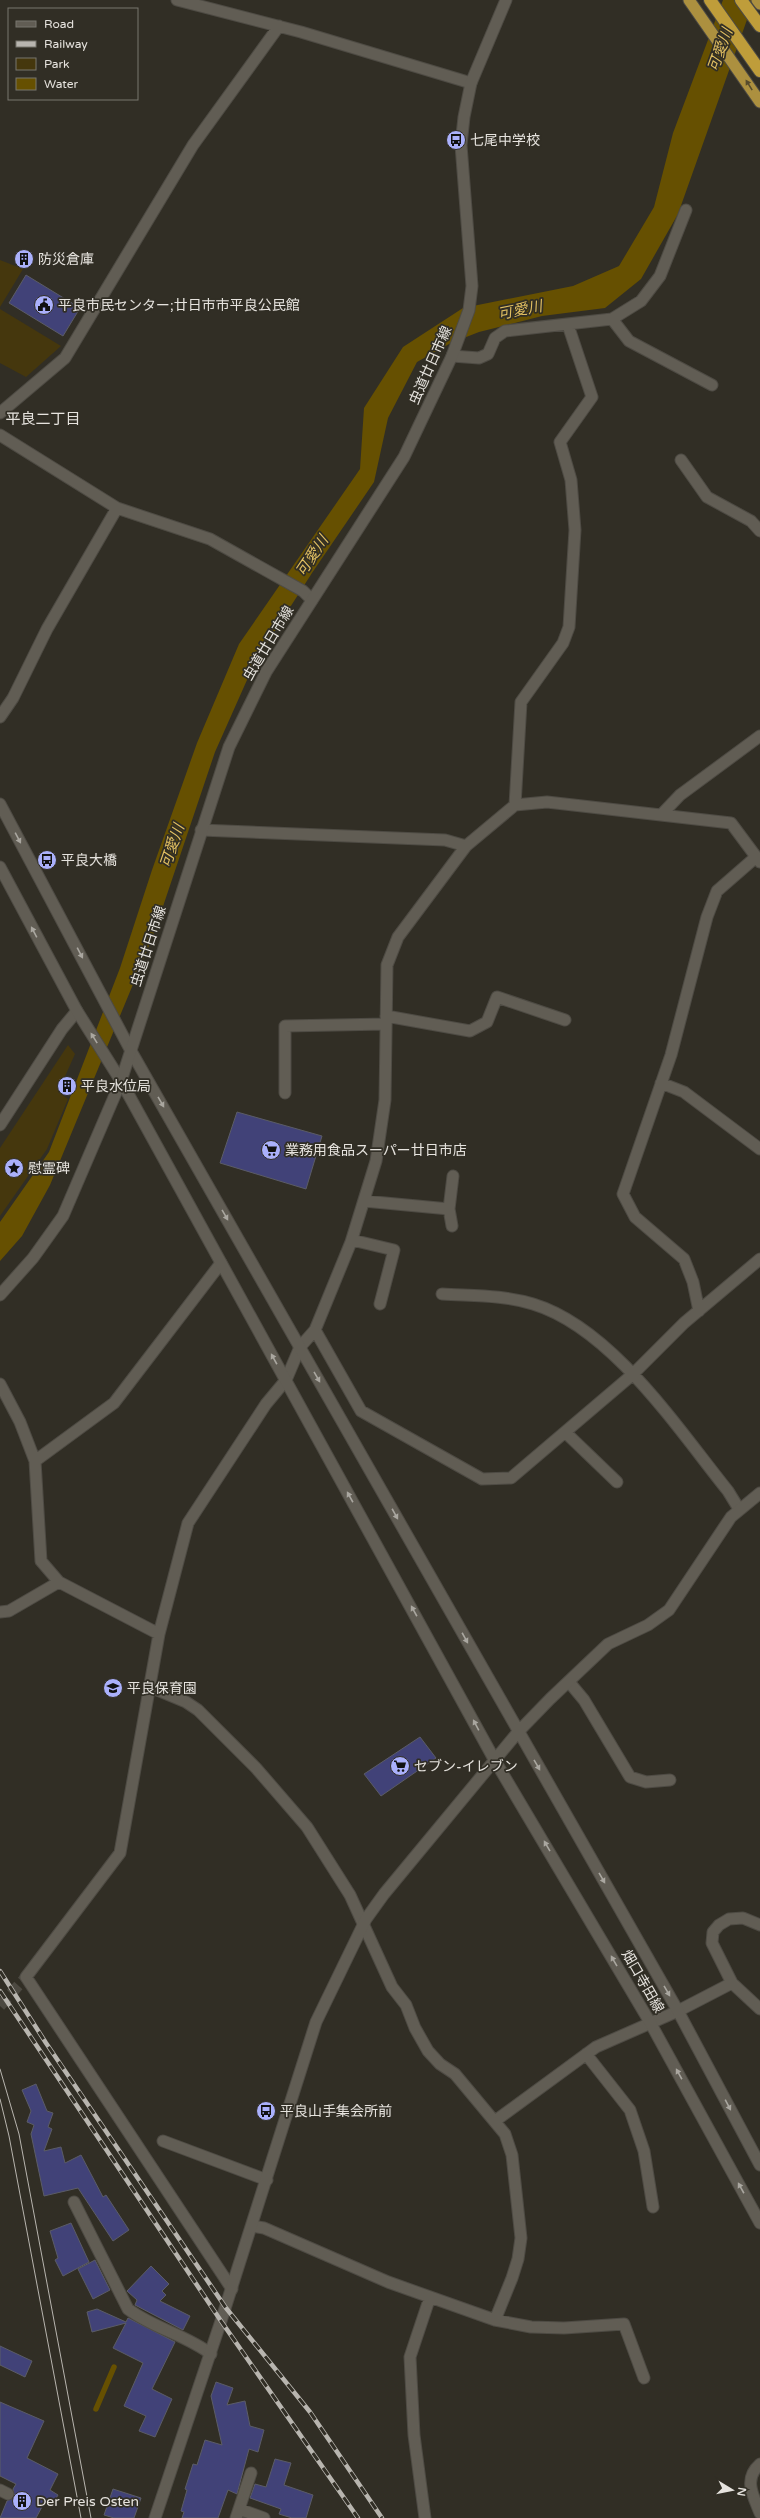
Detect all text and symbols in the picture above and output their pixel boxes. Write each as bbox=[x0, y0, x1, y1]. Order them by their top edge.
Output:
legend bbox=[8, 8, 138, 100]
text: Road bbox=[44, 17, 74, 31]
water label: 可愛川 bbox=[704, 24, 737, 74]
text: Railway bbox=[44, 37, 88, 51]
text: Park bbox=[44, 57, 70, 71]
text: Water bbox=[44, 77, 79, 91]
one-way arrow bbox=[746, 80, 753, 91]
bus stop icon: 七尾中学校 bbox=[445, 129, 467, 151]
place label: 七尾中学校 bbox=[470, 132, 540, 149]
building icon: 防災倉庫 bbox=[13, 248, 35, 270]
place label: 防災倉庫 bbox=[38, 251, 94, 268]
public building icon: 平良市民センター;廿日市市平良公民館 bbox=[33, 294, 55, 316]
water label: 可愛川 bbox=[496, 296, 546, 323]
place label: 平良市民センター;廿日市市平良公民館 bbox=[58, 297, 300, 314]
street label: 虫道廿日市線 bbox=[406, 323, 455, 407]
district label: 平良二丁目 bbox=[5, 410, 81, 428]
water label: 可愛川 bbox=[292, 531, 333, 580]
street label: 虫道廿日市線 bbox=[240, 603, 297, 684]
water label: 可愛川 bbox=[156, 820, 188, 870]
one-way arrow bbox=[15, 832, 22, 844]
bus stop icon: 平良大橋 bbox=[36, 849, 58, 871]
place label: 平良大橋 bbox=[61, 852, 117, 869]
street label: 虫道廿日市線 bbox=[127, 904, 170, 989]
one-way arrow bbox=[31, 926, 38, 937]
one-way arrow bbox=[76, 947, 83, 959]
one-way arrow bbox=[91, 1033, 98, 1044]
building icon: 平良水位局 bbox=[56, 1075, 78, 1097]
place label: 平良水位局 bbox=[81, 1078, 151, 1095]
one-way arrow bbox=[157, 1096, 164, 1108]
supermarket icon: 業務用食品スーパー廿日市店 bbox=[260, 1139, 282, 1161]
place label: 業務用食品スーパー廿日市店 bbox=[285, 1142, 467, 1159]
place icon: 慰霊碑 bbox=[3, 1157, 25, 1179]
place label: 慰霊碑 bbox=[28, 1160, 70, 1177]
one-way arrow bbox=[222, 1209, 229, 1221]
one-way arrow bbox=[270, 1353, 277, 1365]
one-way arrow bbox=[314, 1371, 321, 1382]
one-way arrow bbox=[347, 1491, 354, 1503]
one-way arrow bbox=[392, 1508, 398, 1520]
one-way arrow bbox=[410, 1605, 417, 1617]
one-way arrow bbox=[461, 1632, 468, 1644]
school or university icon: 平良保育園 bbox=[102, 1677, 124, 1699]
place label: 平良保育園 bbox=[127, 1680, 197, 1697]
one-way arrow bbox=[473, 1719, 479, 1730]
supermarket icon: セブン-イレブン bbox=[389, 1755, 411, 1777]
place label: セブン-イレブン bbox=[414, 1758, 518, 1775]
one-way arrow bbox=[534, 1759, 541, 1771]
one-way arrow bbox=[543, 1840, 550, 1852]
one-way arrow bbox=[598, 1872, 605, 1884]
street label: 畑口寺田線 bbox=[618, 1947, 667, 2016]
one-way arrow bbox=[611, 1955, 618, 1967]
one-way arrow bbox=[663, 1985, 670, 1997]
one-way arrow bbox=[675, 2069, 682, 2080]
one-way arrow bbox=[725, 2099, 732, 2111]
bus stop icon: 平良山手集会所前 bbox=[255, 2100, 277, 2122]
place label: 平良山手集会所前 bbox=[280, 2103, 392, 2120]
one-way arrow bbox=[738, 2183, 745, 2194]
north arrow bbox=[712, 2470, 752, 2510]
text: N bbox=[734, 2486, 749, 2497]
building icon: Der Preis Osten bbox=[11, 2490, 33, 2512]
place label: Der Preis Osten bbox=[36, 2493, 139, 2510]

